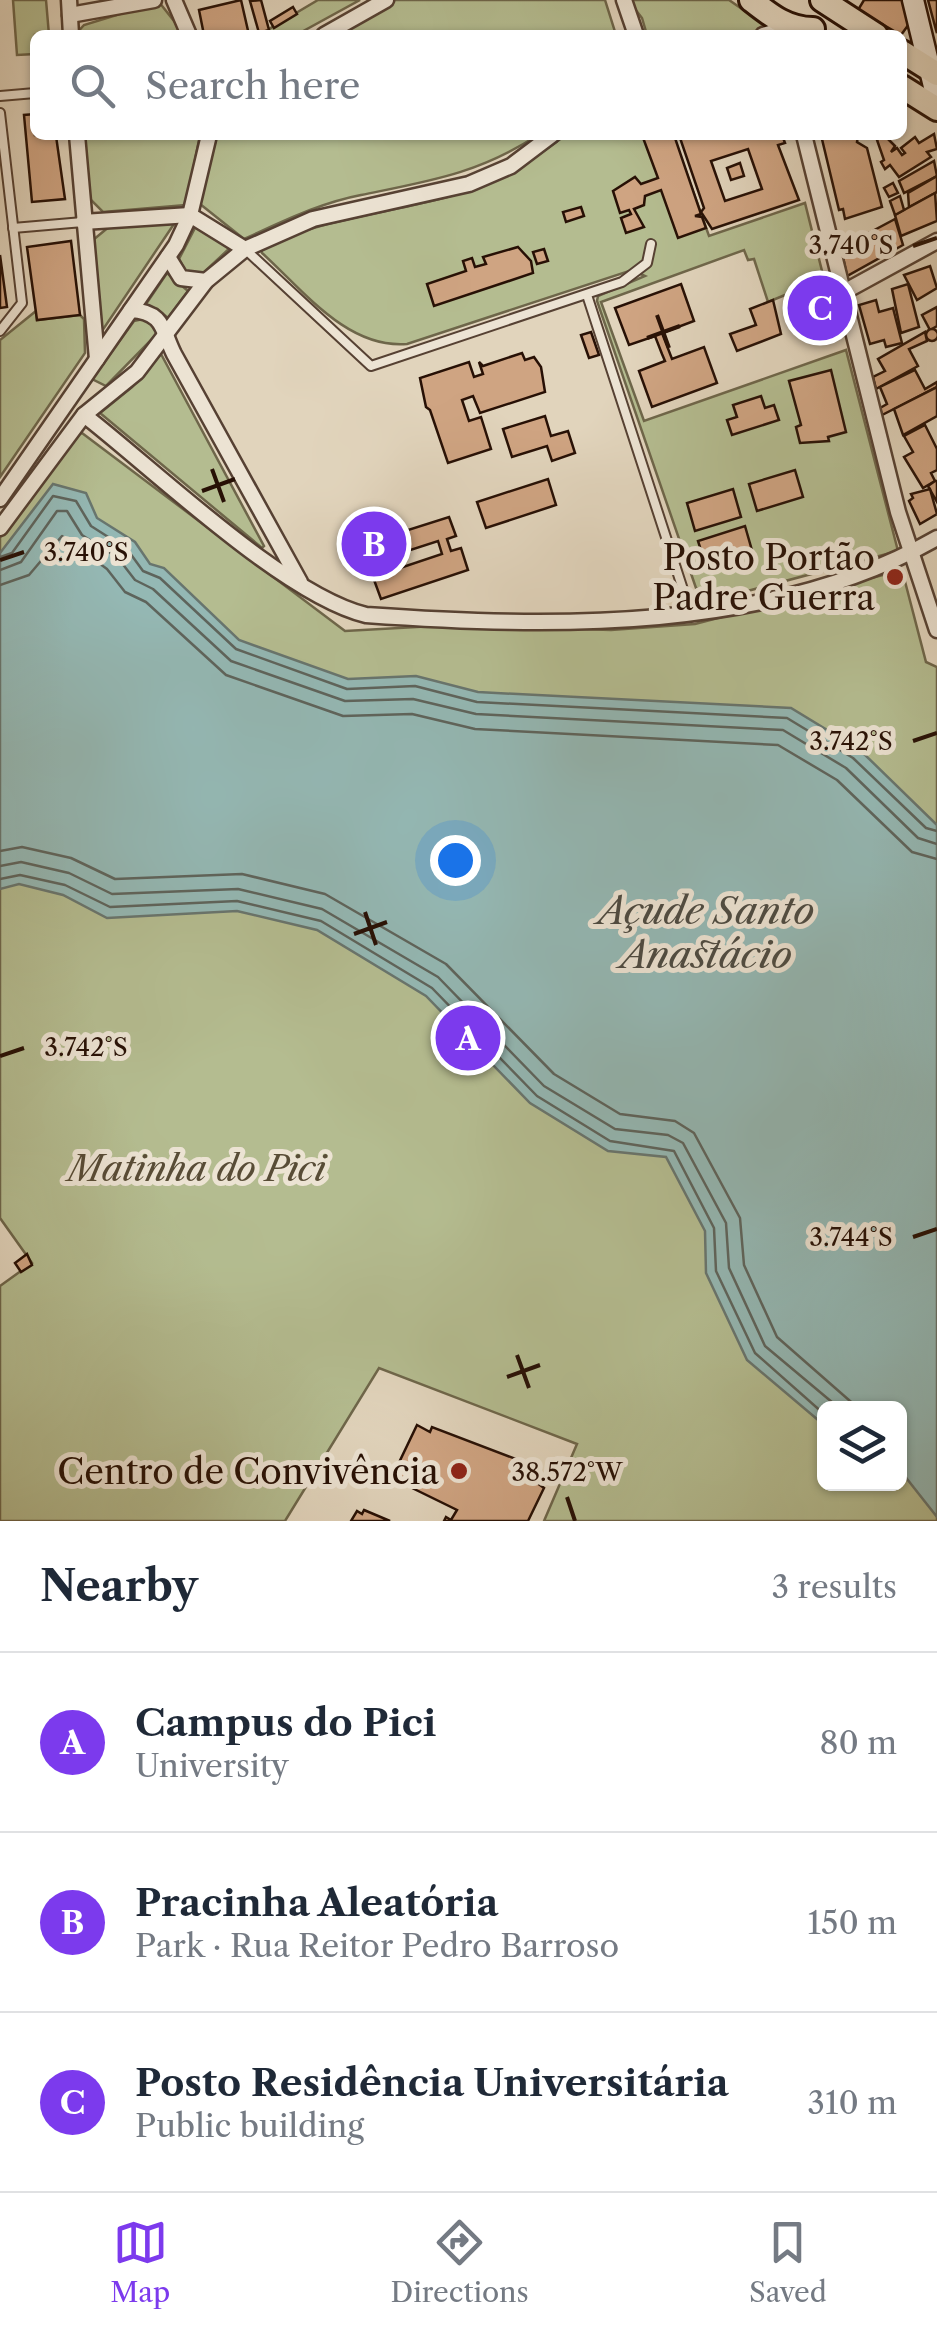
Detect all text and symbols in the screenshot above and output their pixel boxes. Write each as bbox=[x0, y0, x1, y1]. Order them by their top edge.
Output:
search box bbox=[30, 30, 907, 140]
icon: search bbox=[65, 58, 120, 113]
text: Search here bbox=[145, 62, 360, 109]
text: 3.740°S bbox=[808, 230, 894, 261]
pin: C bbox=[788, 270, 852, 346]
pin: B bbox=[342, 506, 406, 582]
place label: Posto Portão Padre Guerra bbox=[652, 536, 876, 619]
text: 3.740°S bbox=[43, 537, 129, 568]
marker: Posto Portão Padre Guerra bbox=[884, 566, 906, 588]
text: 3.742°S bbox=[809, 726, 893, 757]
your location bbox=[430, 835, 481, 886]
water label: Açude Santo Anastácio bbox=[593, 887, 814, 978]
pin: A bbox=[436, 1000, 500, 1076]
text: 3.742°S bbox=[44, 1032, 128, 1063]
park label: Matinha do Pici bbox=[64, 1147, 328, 1190]
text: 3.744°S bbox=[809, 1222, 893, 1253]
map controls bbox=[817, 1401, 907, 1491]
button: layers bbox=[817, 1401, 907, 1491]
place label: Centro de Convivência bbox=[57, 1450, 440, 1493]
text: 38.572°W bbox=[511, 1457, 623, 1488]
marker: Centro de Convivência bbox=[448, 1460, 470, 1482]
text: Nearby bbox=[40, 1560, 198, 1612]
text: 3 results bbox=[771, 1567, 897, 1606]
text: Campus do Pici bbox=[135, 1699, 436, 1746]
text: A bbox=[60, 1723, 85, 1762]
text: 80 m bbox=[819, 1723, 897, 1762]
text: University bbox=[135, 1746, 289, 1785]
text: Pracinha Aleatória bbox=[135, 1879, 499, 1926]
text: B bbox=[61, 1903, 84, 1942]
text: 150 m bbox=[808, 1903, 897, 1942]
text: Park · Rua Reitor Pedro Barroso bbox=[135, 1926, 619, 1965]
text: Posto Residência Universitária bbox=[135, 2059, 729, 2106]
text: C bbox=[60, 2083, 85, 2122]
text: 310 m bbox=[807, 2083, 897, 2122]
text: Public building bbox=[135, 2106, 364, 2145]
tab: Map bbox=[110, 2215, 170, 2309]
tab: Directions bbox=[390, 2215, 529, 2309]
tab: Saved bbox=[749, 2215, 827, 2309]

